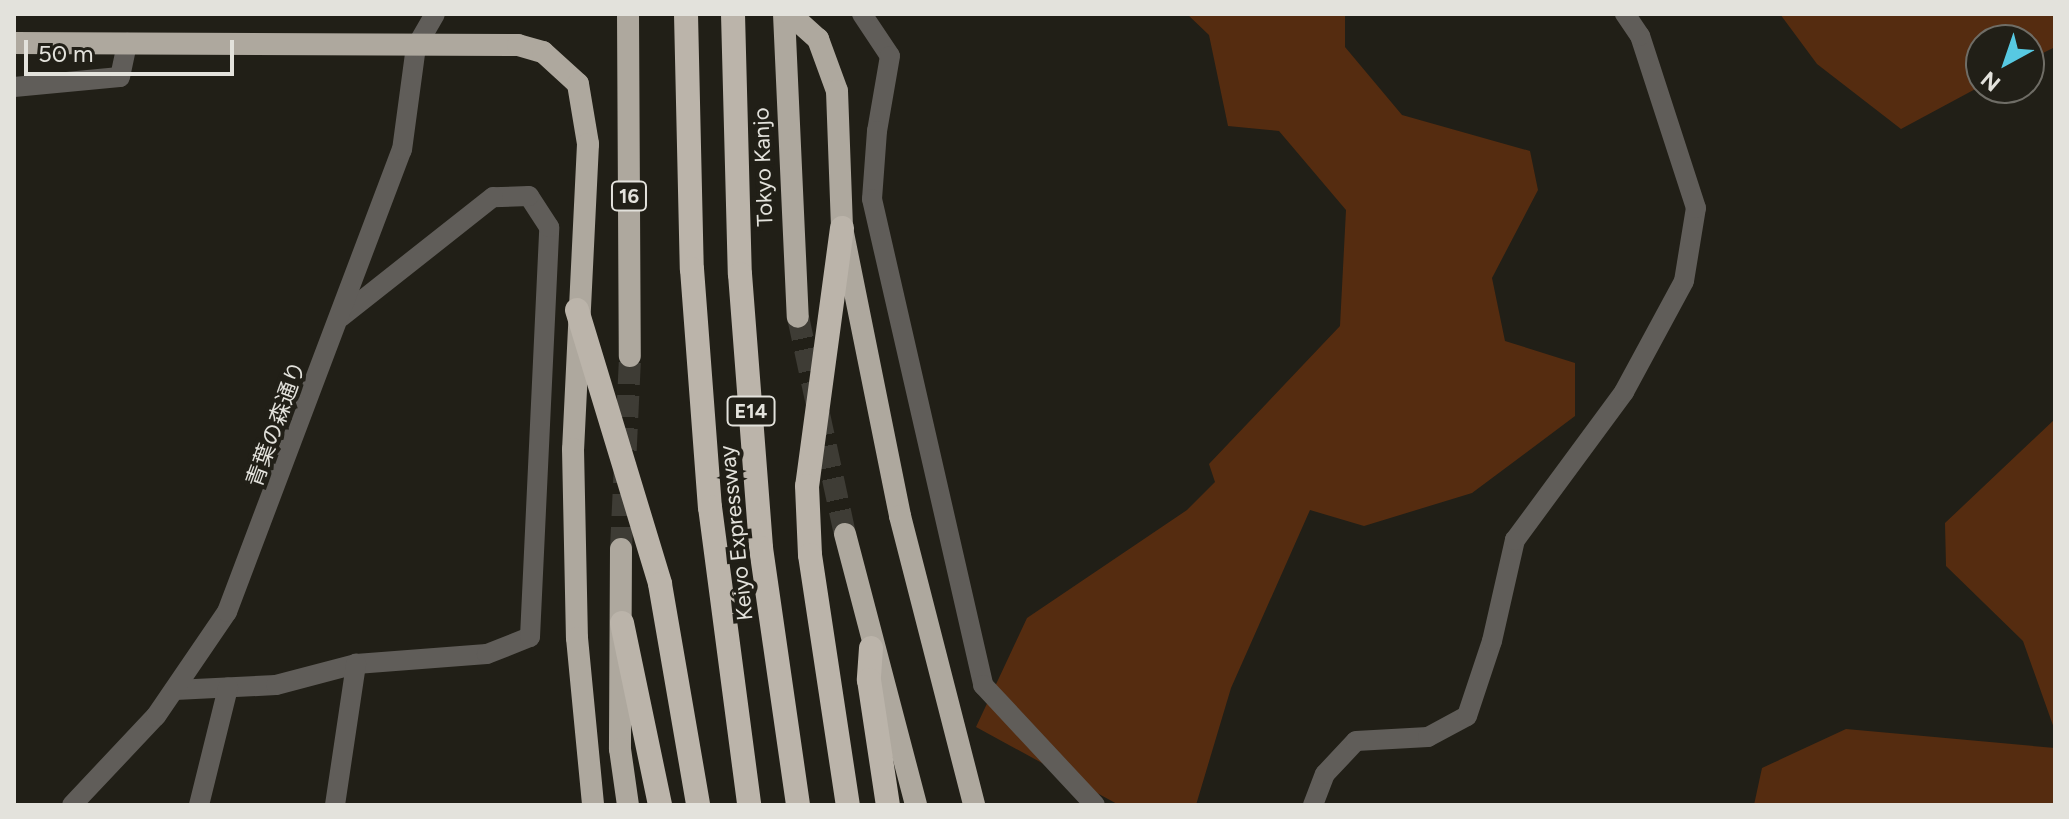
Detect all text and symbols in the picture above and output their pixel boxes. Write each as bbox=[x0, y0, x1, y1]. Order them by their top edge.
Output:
scale bar bbox=[28, 24, 238, 74]
north arrow bbox=[1965, 24, 2045, 104]
text: 50 m bbox=[38, 39, 94, 68]
text: N bbox=[1975, 65, 2006, 97]
street label: Tokyo Kanjo bbox=[748, 107, 778, 227]
road number: 16 bbox=[609, 180, 649, 212]
street label: 青葉の森通り bbox=[241, 357, 311, 491]
road number: E14 bbox=[725, 395, 777, 427]
street label: Keiyo Expressway bbox=[714, 444, 758, 622]

